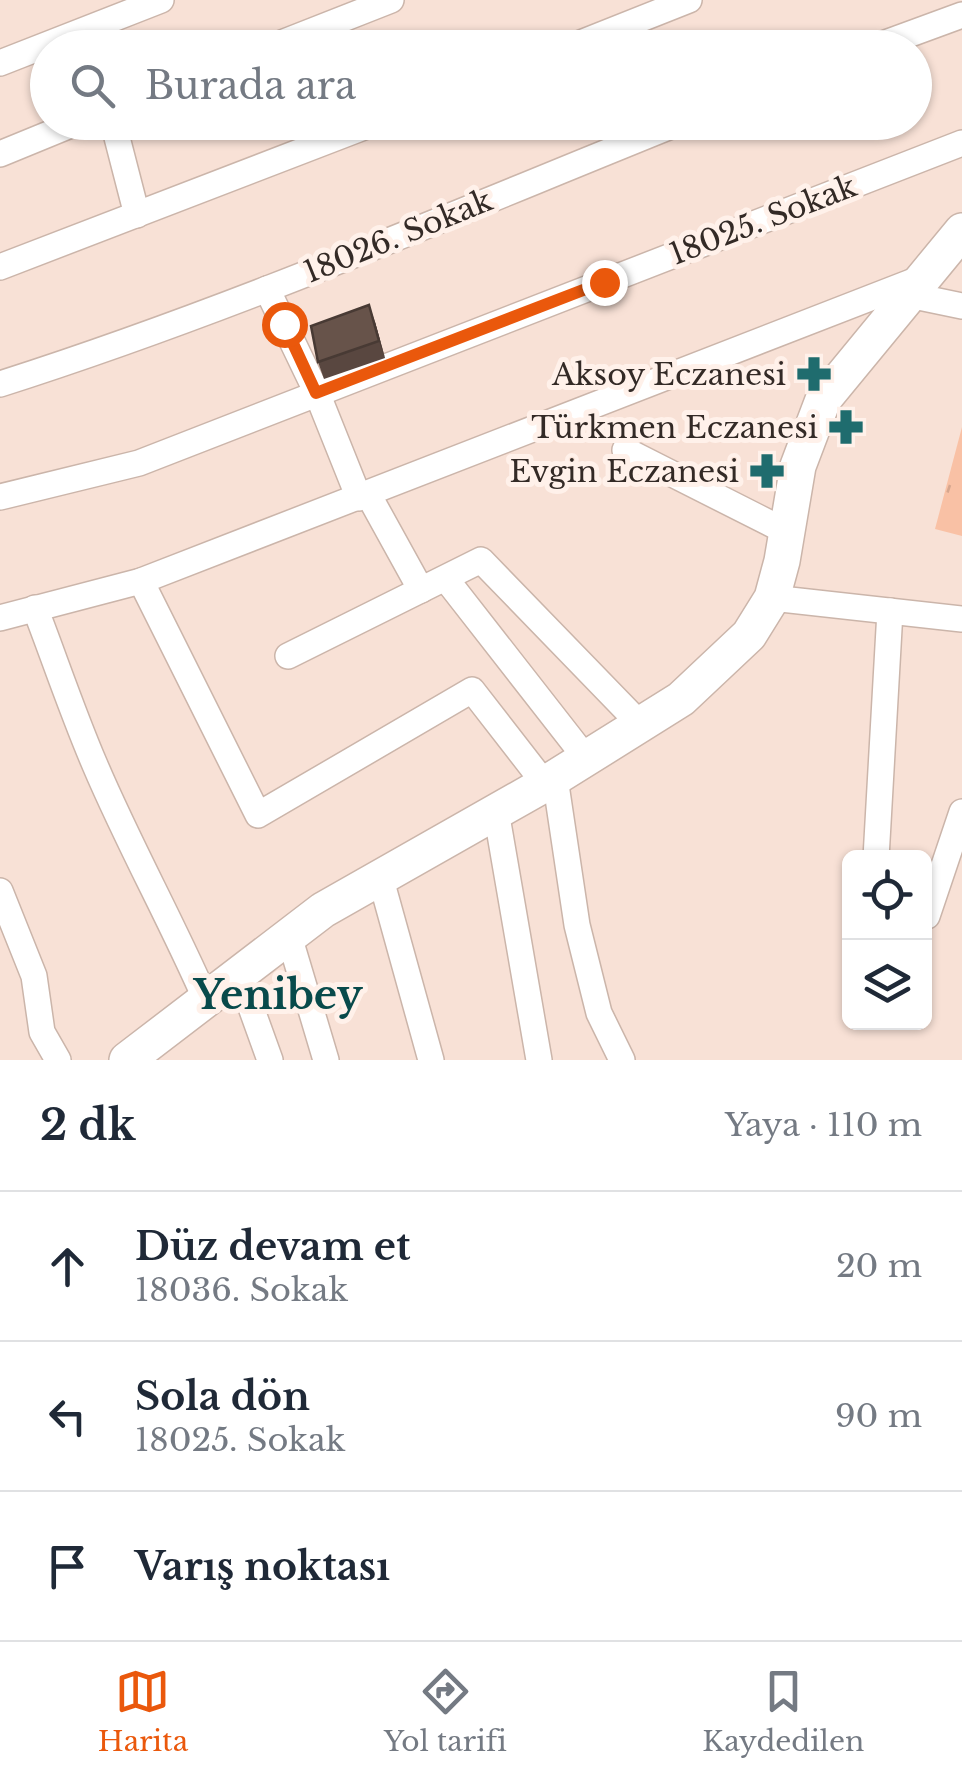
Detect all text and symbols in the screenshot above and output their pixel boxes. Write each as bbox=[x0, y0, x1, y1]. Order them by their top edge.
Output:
search box bbox=[30, 30, 932, 140]
icon: search bbox=[65, 58, 120, 113]
text: Burada ara bbox=[145, 62, 356, 109]
street label: 18025. Sokak bbox=[664, 167, 862, 273]
street label: 18026. Sokak bbox=[298, 181, 498, 291]
route end bbox=[582, 260, 628, 306]
route start bbox=[262, 302, 308, 348]
pharmacy icon: Aksoy Eczanesi bbox=[795, 355, 833, 393]
place label: Aksoy Eczanesi bbox=[551, 356, 786, 393]
pharmacy icon: Türkmen Eczanesi bbox=[827, 408, 865, 446]
place label: Türkmen Eczanesi bbox=[531, 409, 818, 446]
pharmacy icon: Evgin Eczanesi bbox=[748, 452, 786, 490]
place label: Evgin Eczanesi bbox=[510, 453, 739, 490]
map controls bbox=[842, 850, 932, 1030]
button: locate bbox=[842, 850, 932, 940]
button: layers bbox=[842, 940, 932, 1030]
district label: Yenibey bbox=[192, 970, 364, 1020]
text: 2 dk bbox=[40, 1099, 136, 1151]
text: Yaya · 110 m bbox=[725, 1105, 922, 1145]
text: Düz devam et bbox=[135, 1223, 411, 1270]
icon: ahead bbox=[40, 1239, 95, 1294]
text: 20 m bbox=[836, 1246, 922, 1286]
text: 18036. Sokak bbox=[135, 1270, 348, 1310]
text: Sola dön bbox=[135, 1373, 310, 1420]
icon: left bbox=[40, 1389, 95, 1444]
text: 90 m bbox=[835, 1396, 922, 1436]
text: 18025. Sokak bbox=[135, 1420, 345, 1460]
icon: arrive bbox=[40, 1539, 95, 1594]
text: Varış noktası bbox=[135, 1543, 390, 1590]
tab: Harita bbox=[98, 1664, 188, 1759]
tab: Yol tarifi bbox=[384, 1664, 507, 1759]
tab: Kaydedilen bbox=[702, 1664, 864, 1759]

